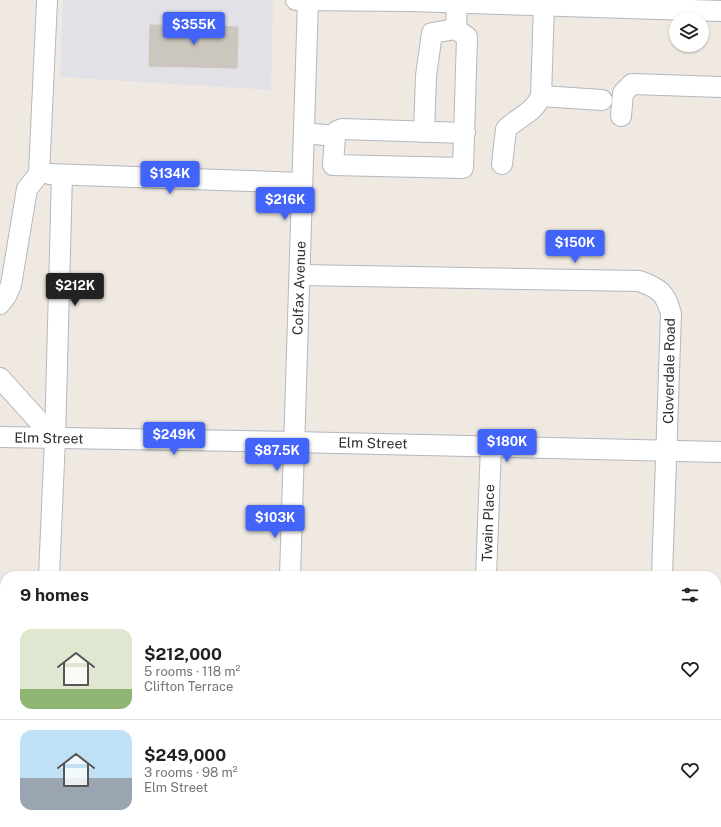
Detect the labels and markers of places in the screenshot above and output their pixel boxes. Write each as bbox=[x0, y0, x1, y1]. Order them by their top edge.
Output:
pin: $355K bbox=[166, 12, 222, 46]
pin: $134K bbox=[142, 161, 198, 195]
pin: $216K bbox=[257, 187, 313, 221]
pin: $150K bbox=[547, 230, 603, 264]
pin: $212K bbox=[47, 273, 103, 307]
pin: $249K bbox=[146, 422, 202, 456]
pin: $180K bbox=[479, 429, 535, 463]
pin: $87.5K bbox=[244, 438, 310, 472]
pin: $103K bbox=[247, 505, 303, 539]

